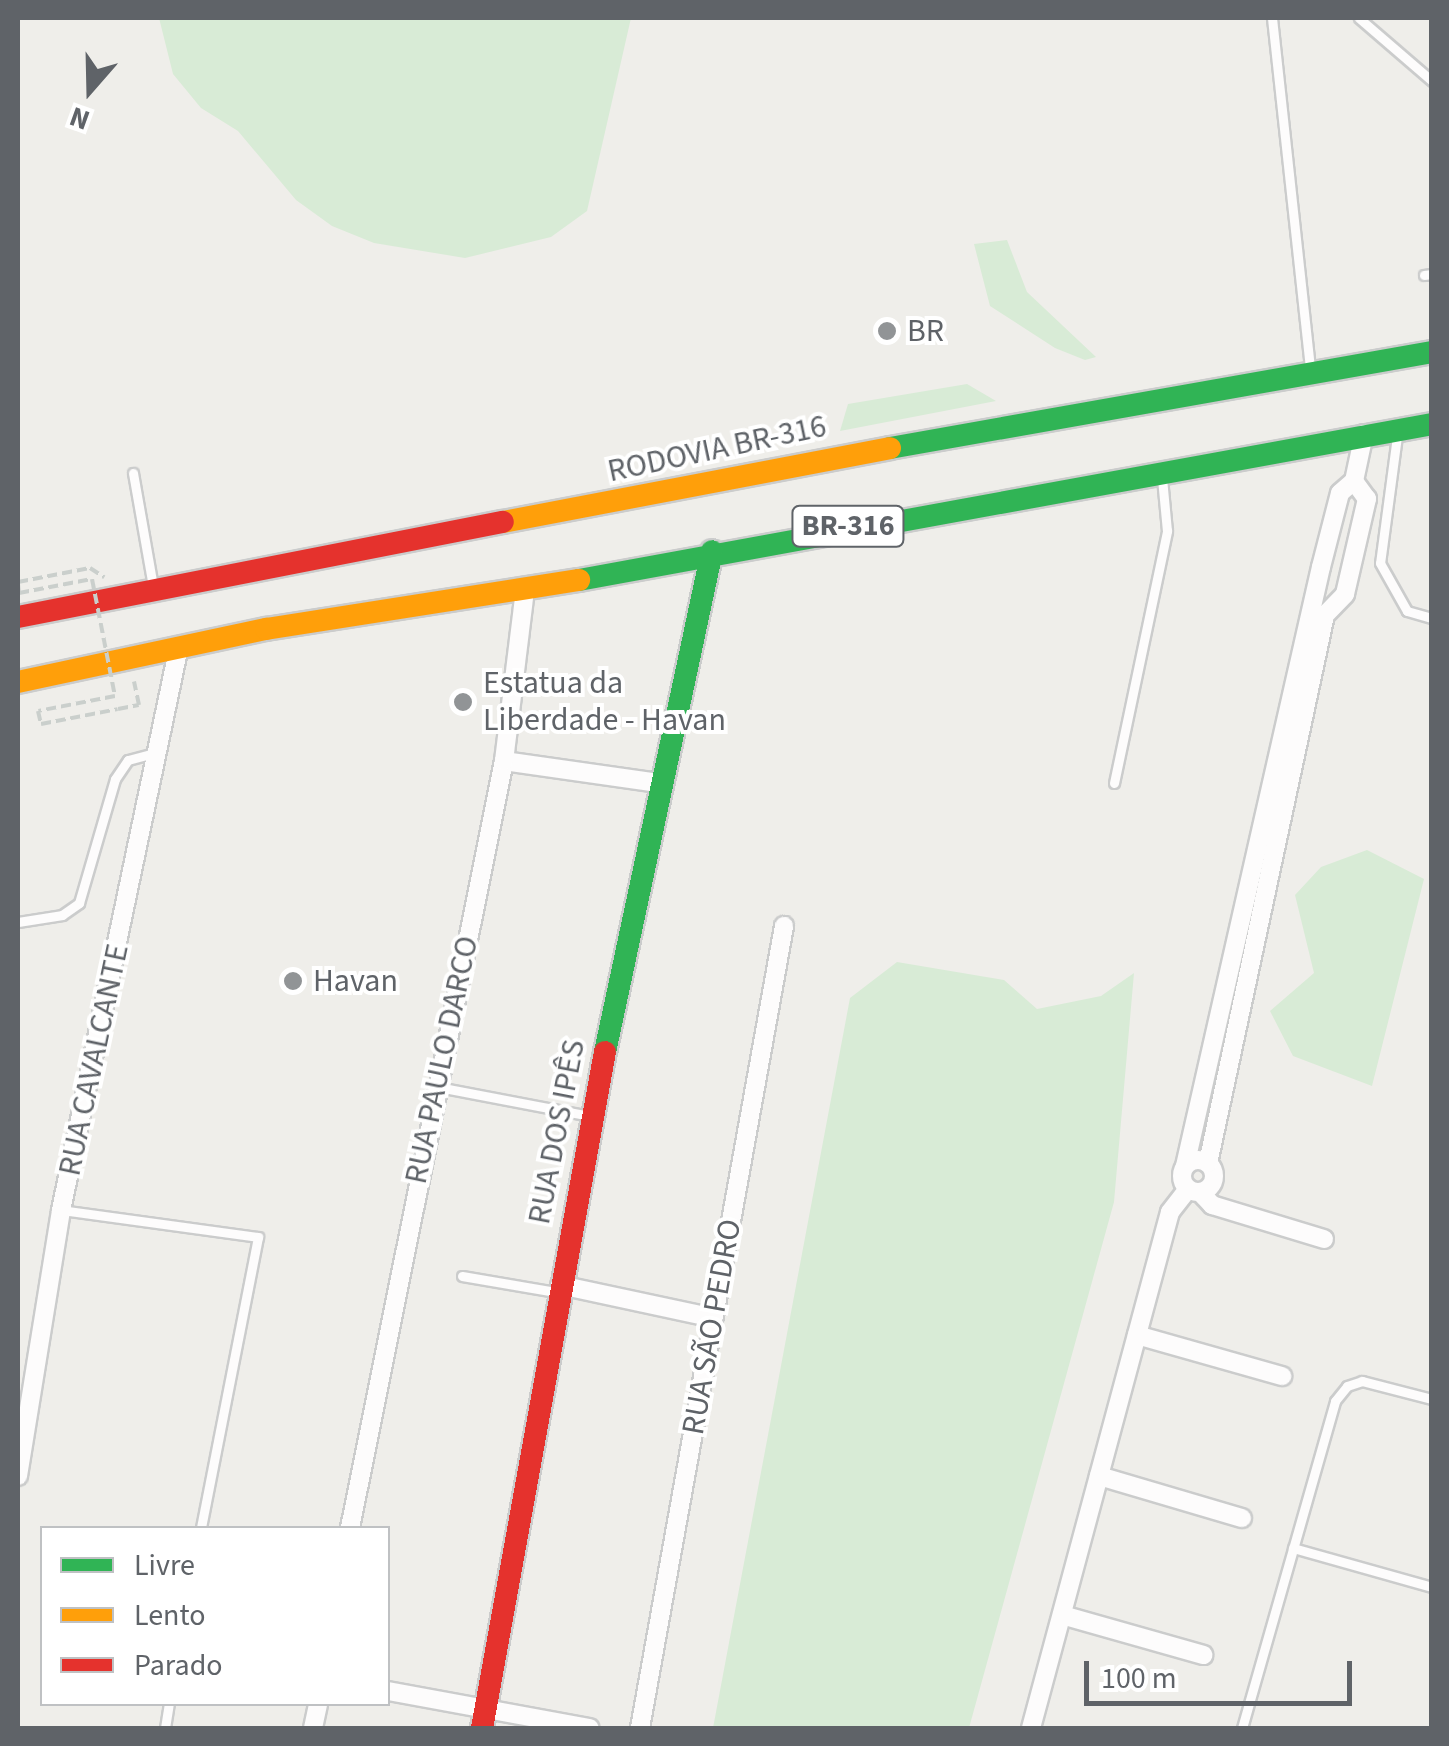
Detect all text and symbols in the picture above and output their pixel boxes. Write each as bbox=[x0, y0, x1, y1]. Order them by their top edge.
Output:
north arrow bbox=[40, 40, 140, 140]
text: N bbox=[64, 96, 95, 140]
place label: BR bbox=[907, 312, 944, 350]
marker: BR bbox=[876, 320, 898, 342]
street label: RODOVIA BR-316 bbox=[604, 407, 830, 491]
road number: BR-316 bbox=[790, 501, 906, 551]
place label: Estatua da Liberdade - Havan bbox=[483, 665, 726, 740]
marker: Estatua da Liberdade - Havan bbox=[452, 691, 474, 713]
street label: RUA PAULO DARCO bbox=[397, 933, 487, 1187]
street label: RUA CAVALCANTE bbox=[51, 941, 137, 1179]
place label: Havan bbox=[313, 962, 398, 1000]
marker: Havan bbox=[282, 970, 304, 992]
street label: RUA DOS IPÊS bbox=[520, 1037, 594, 1227]
street label: RUA SÃO PEDRO bbox=[674, 1216, 750, 1438]
legend bbox=[40, 1526, 390, 1706]
text: Livre bbox=[134, 1544, 195, 1587]
text: Lento bbox=[134, 1594, 206, 1637]
scale bar bbox=[1089, 1641, 1356, 1703]
text: Parado bbox=[134, 1644, 223, 1687]
text: 100 m bbox=[1101, 1657, 1177, 1700]

